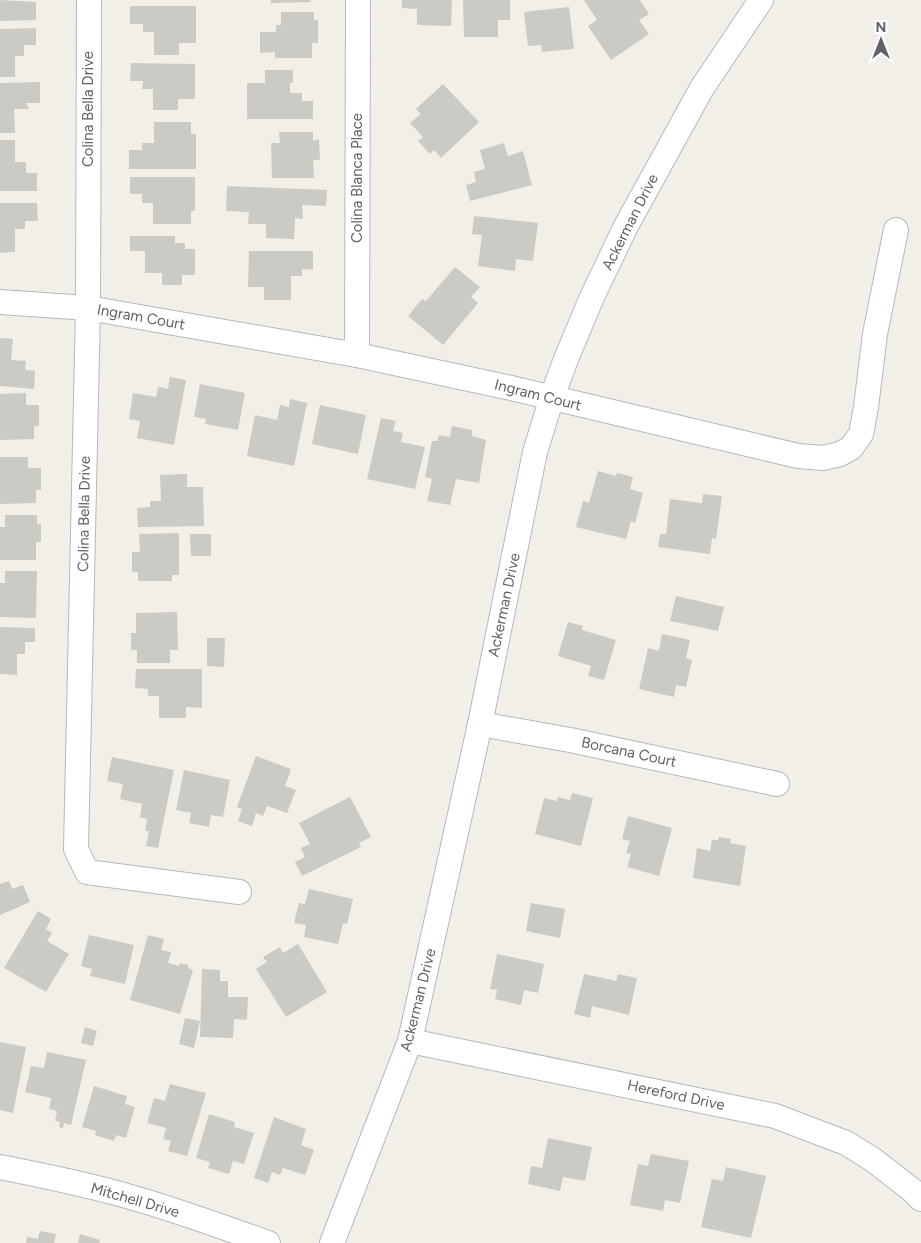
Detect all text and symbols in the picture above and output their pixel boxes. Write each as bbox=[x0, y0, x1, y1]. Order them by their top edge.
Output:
north arrow bbox=[856, 15, 906, 65]
text: N bbox=[876, 19, 886, 36]
street label: Colina Bella Drive bbox=[79, 51, 97, 167]
street label: Colina Blanca Place bbox=[348, 113, 366, 243]
street label: Ackerman Drive bbox=[598, 171, 662, 273]
street label: Ingram Court bbox=[96, 300, 187, 334]
street label: Ingram Court bbox=[493, 375, 584, 415]
street label: Colina Bella Drive bbox=[74, 456, 94, 572]
street label: Ackerman Drive bbox=[484, 551, 524, 659]
street label: Borcana Court bbox=[580, 733, 679, 771]
street label: Ackerman Drive bbox=[396, 947, 440, 1053]
street label: Hereford Drive bbox=[626, 1076, 726, 1114]
street label: Mitchell Drive bbox=[89, 1179, 181, 1221]

